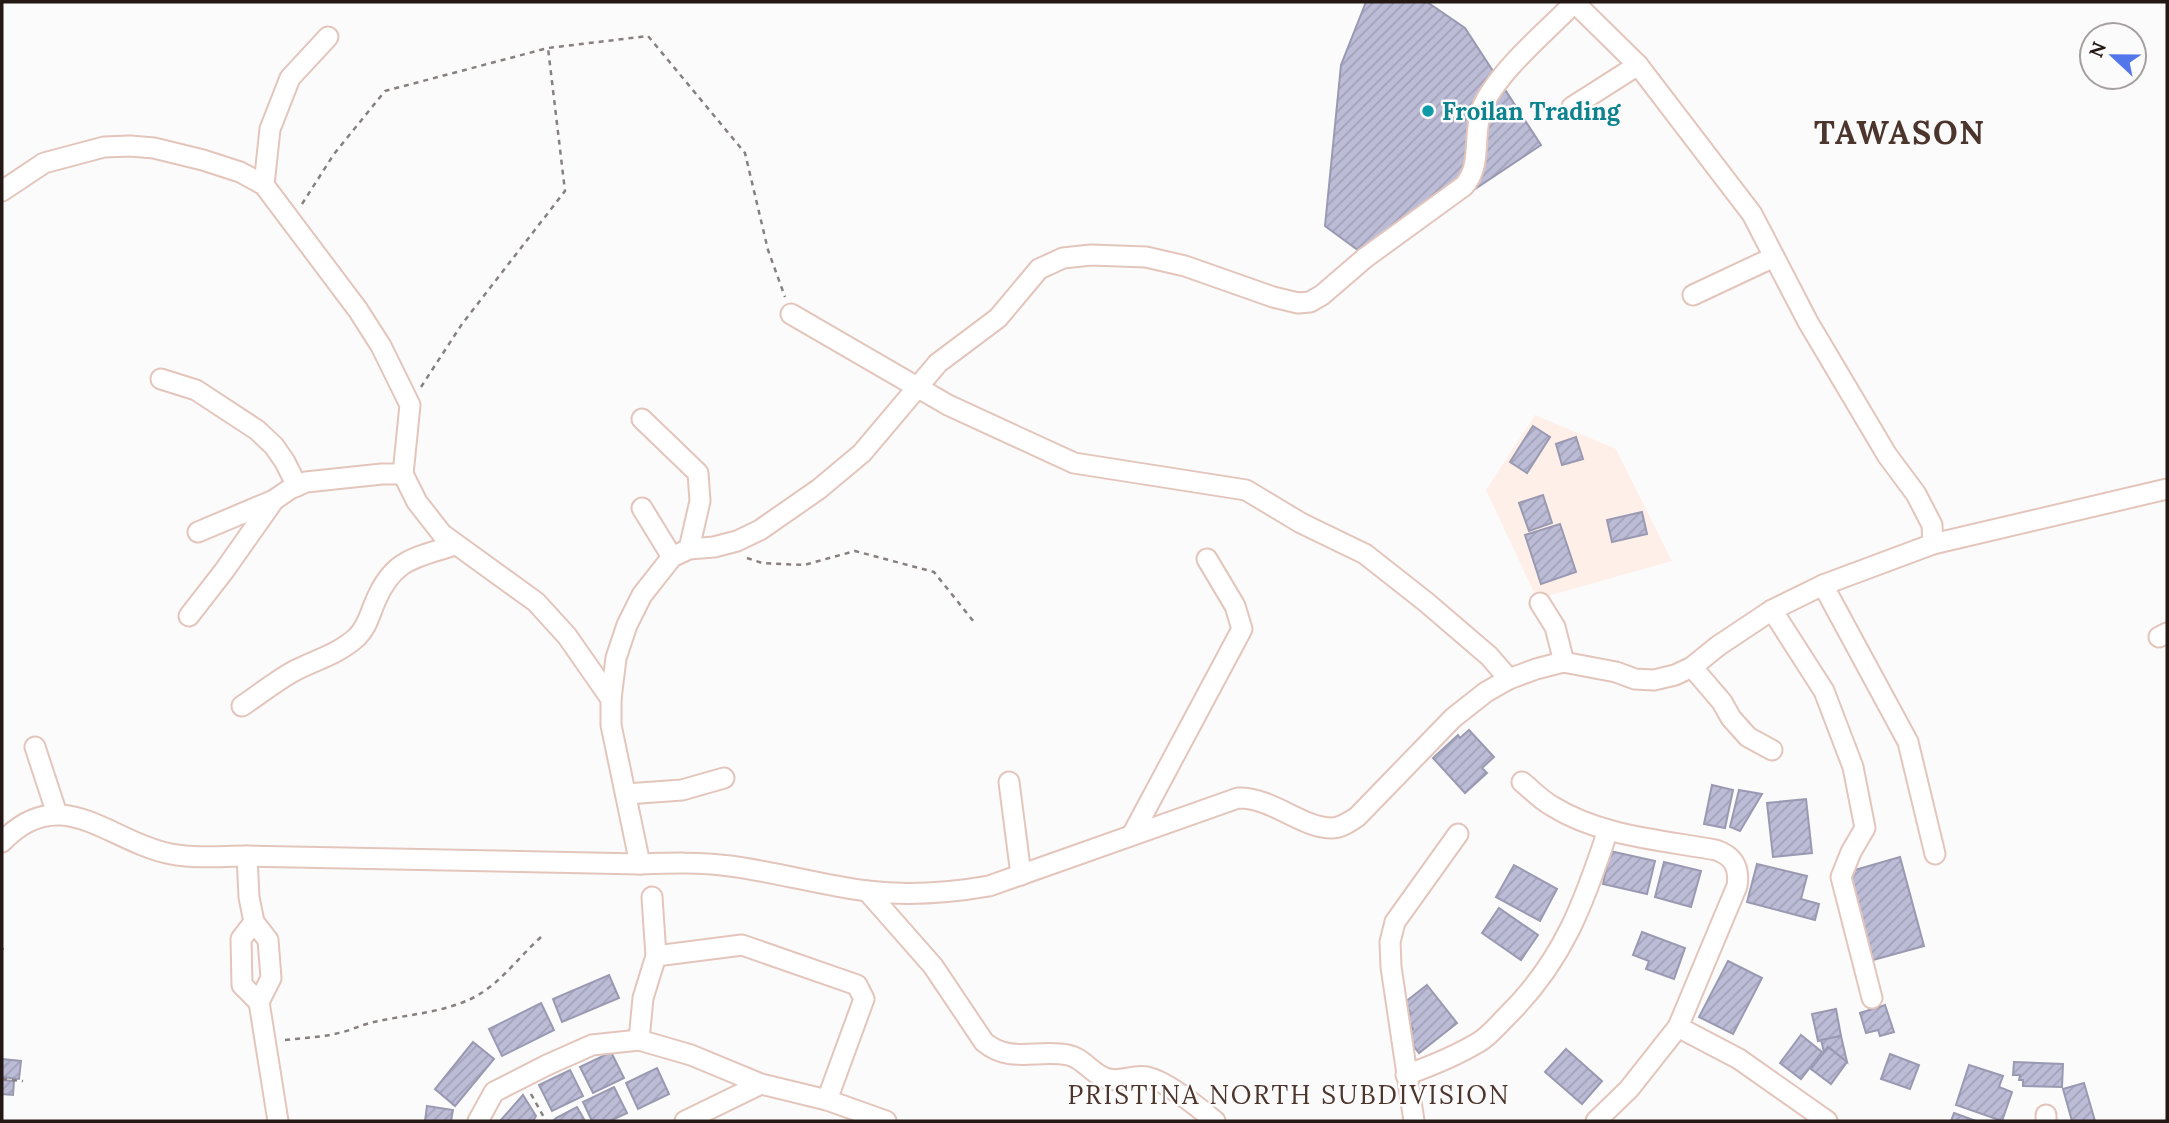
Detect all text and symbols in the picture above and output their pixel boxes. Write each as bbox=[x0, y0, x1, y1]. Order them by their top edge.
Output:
north arrow bbox=[2078, 21, 2148, 91]
text: N bbox=[2083, 38, 2111, 61]
place label: Froilan Trading bbox=[1442, 96, 1622, 127]
marker: Froilan Trading bbox=[1420, 103, 1436, 119]
district label: TAWASON bbox=[1814, 112, 1986, 153]
district label: PRISTINA NORTH SUBDIVISION bbox=[1067, 1078, 1511, 1111]

